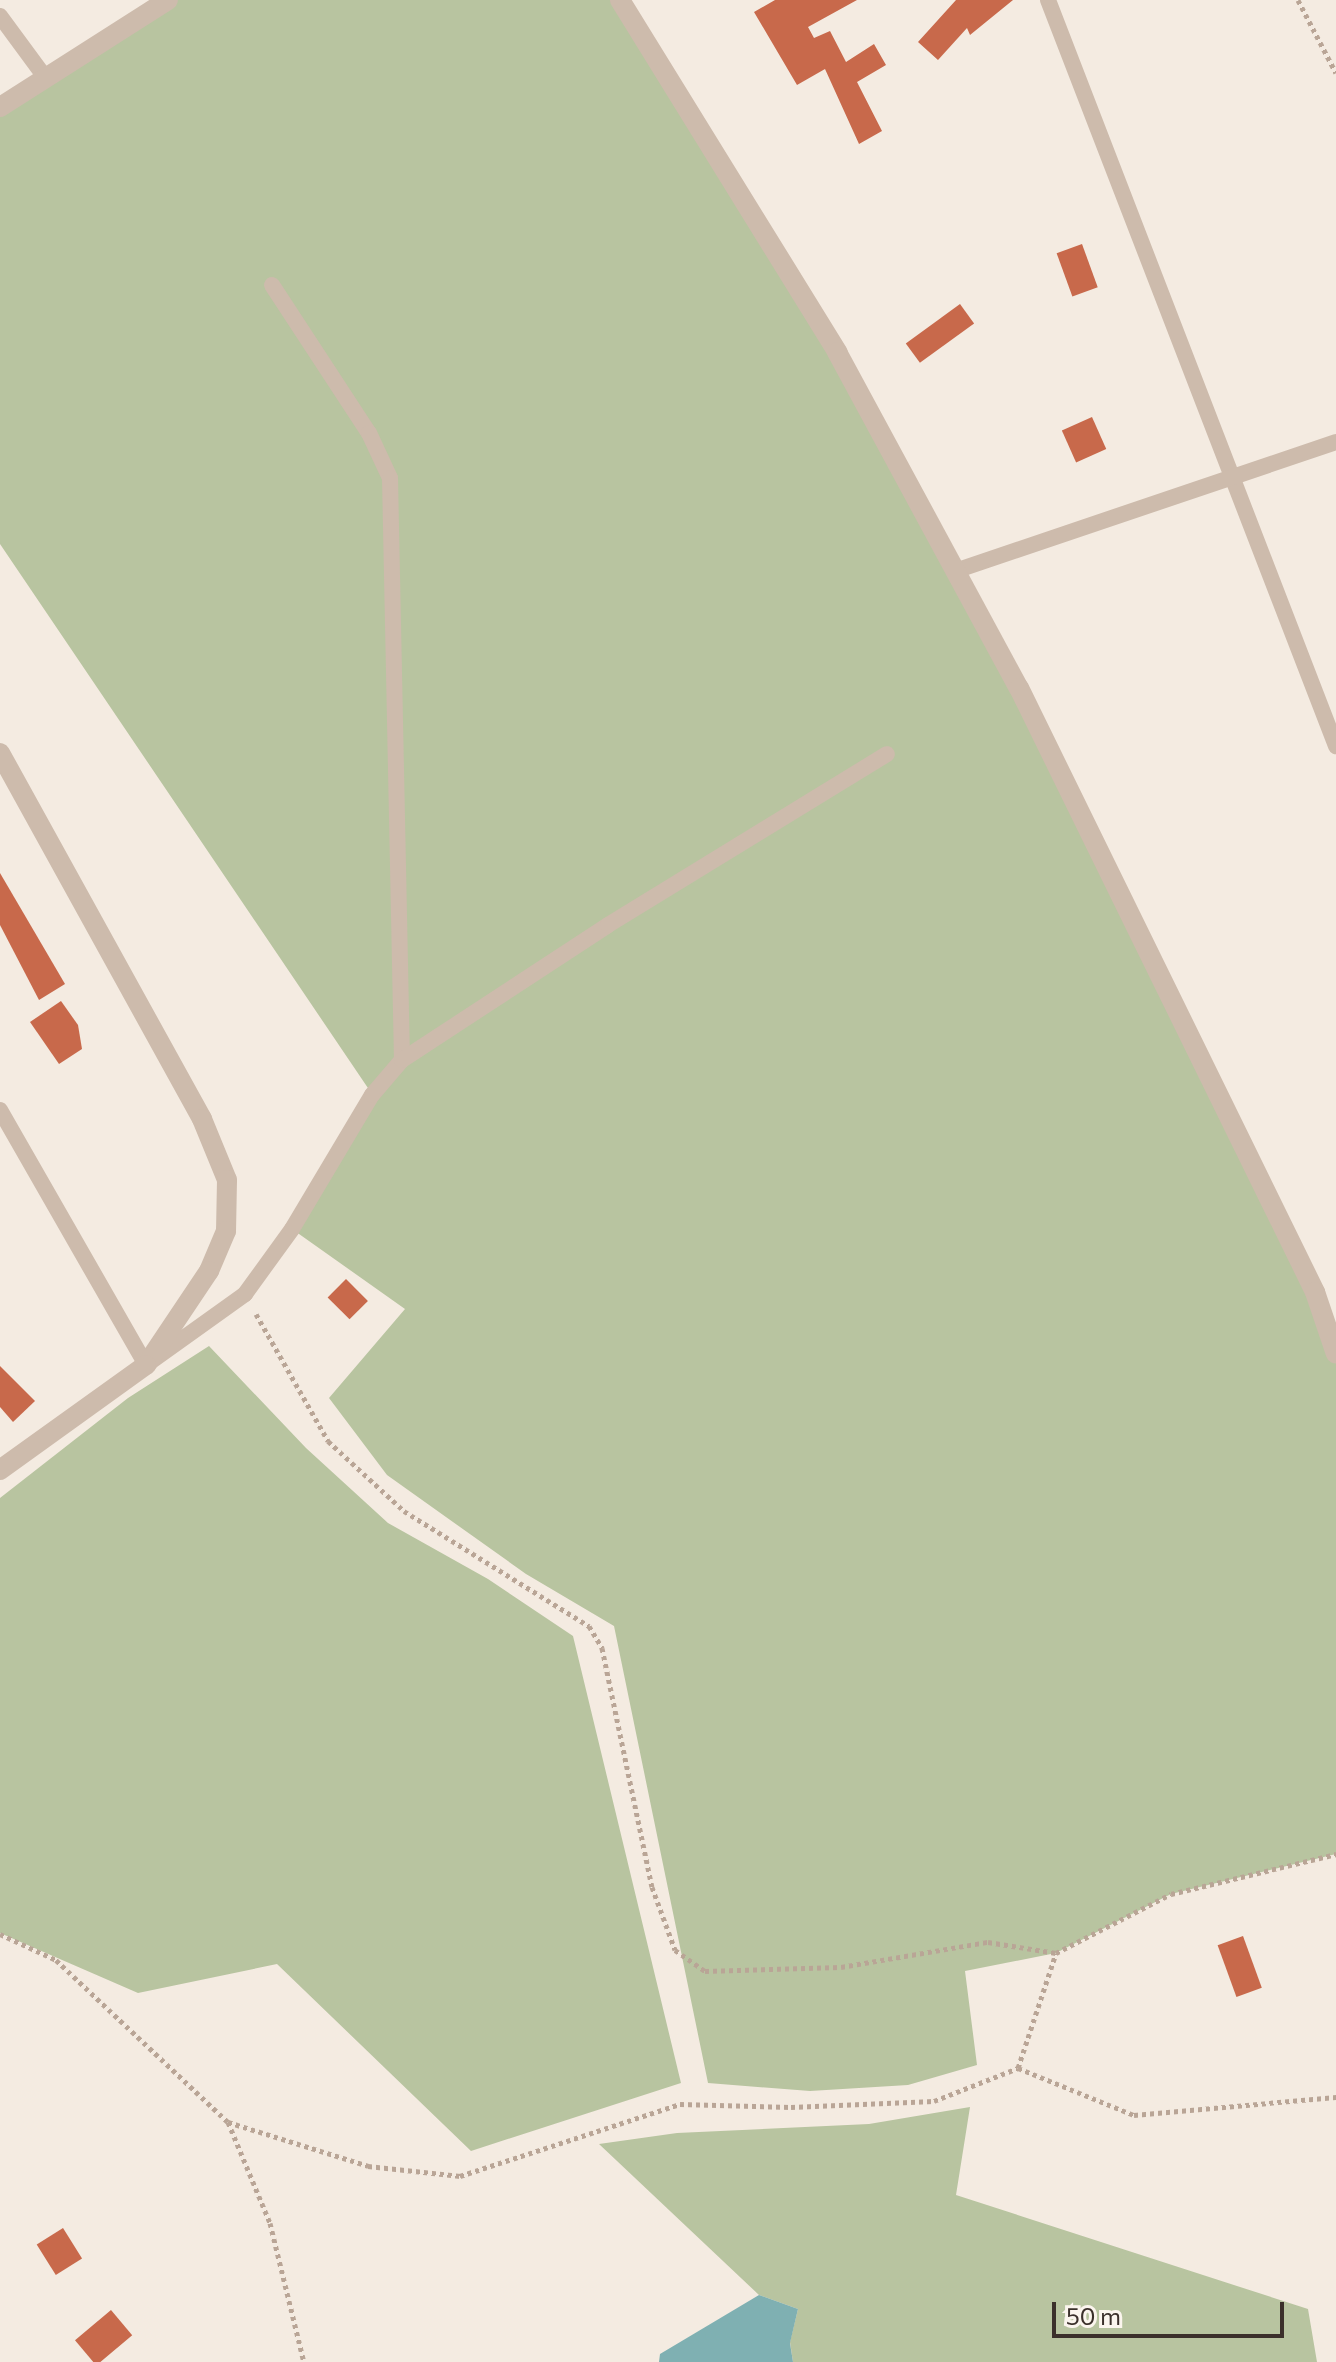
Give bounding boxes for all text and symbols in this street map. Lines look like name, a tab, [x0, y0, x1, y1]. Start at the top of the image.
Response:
scale bar	[1056, 2286, 1288, 2336]
text: 50 m	[1066, 2301, 1121, 2330]

